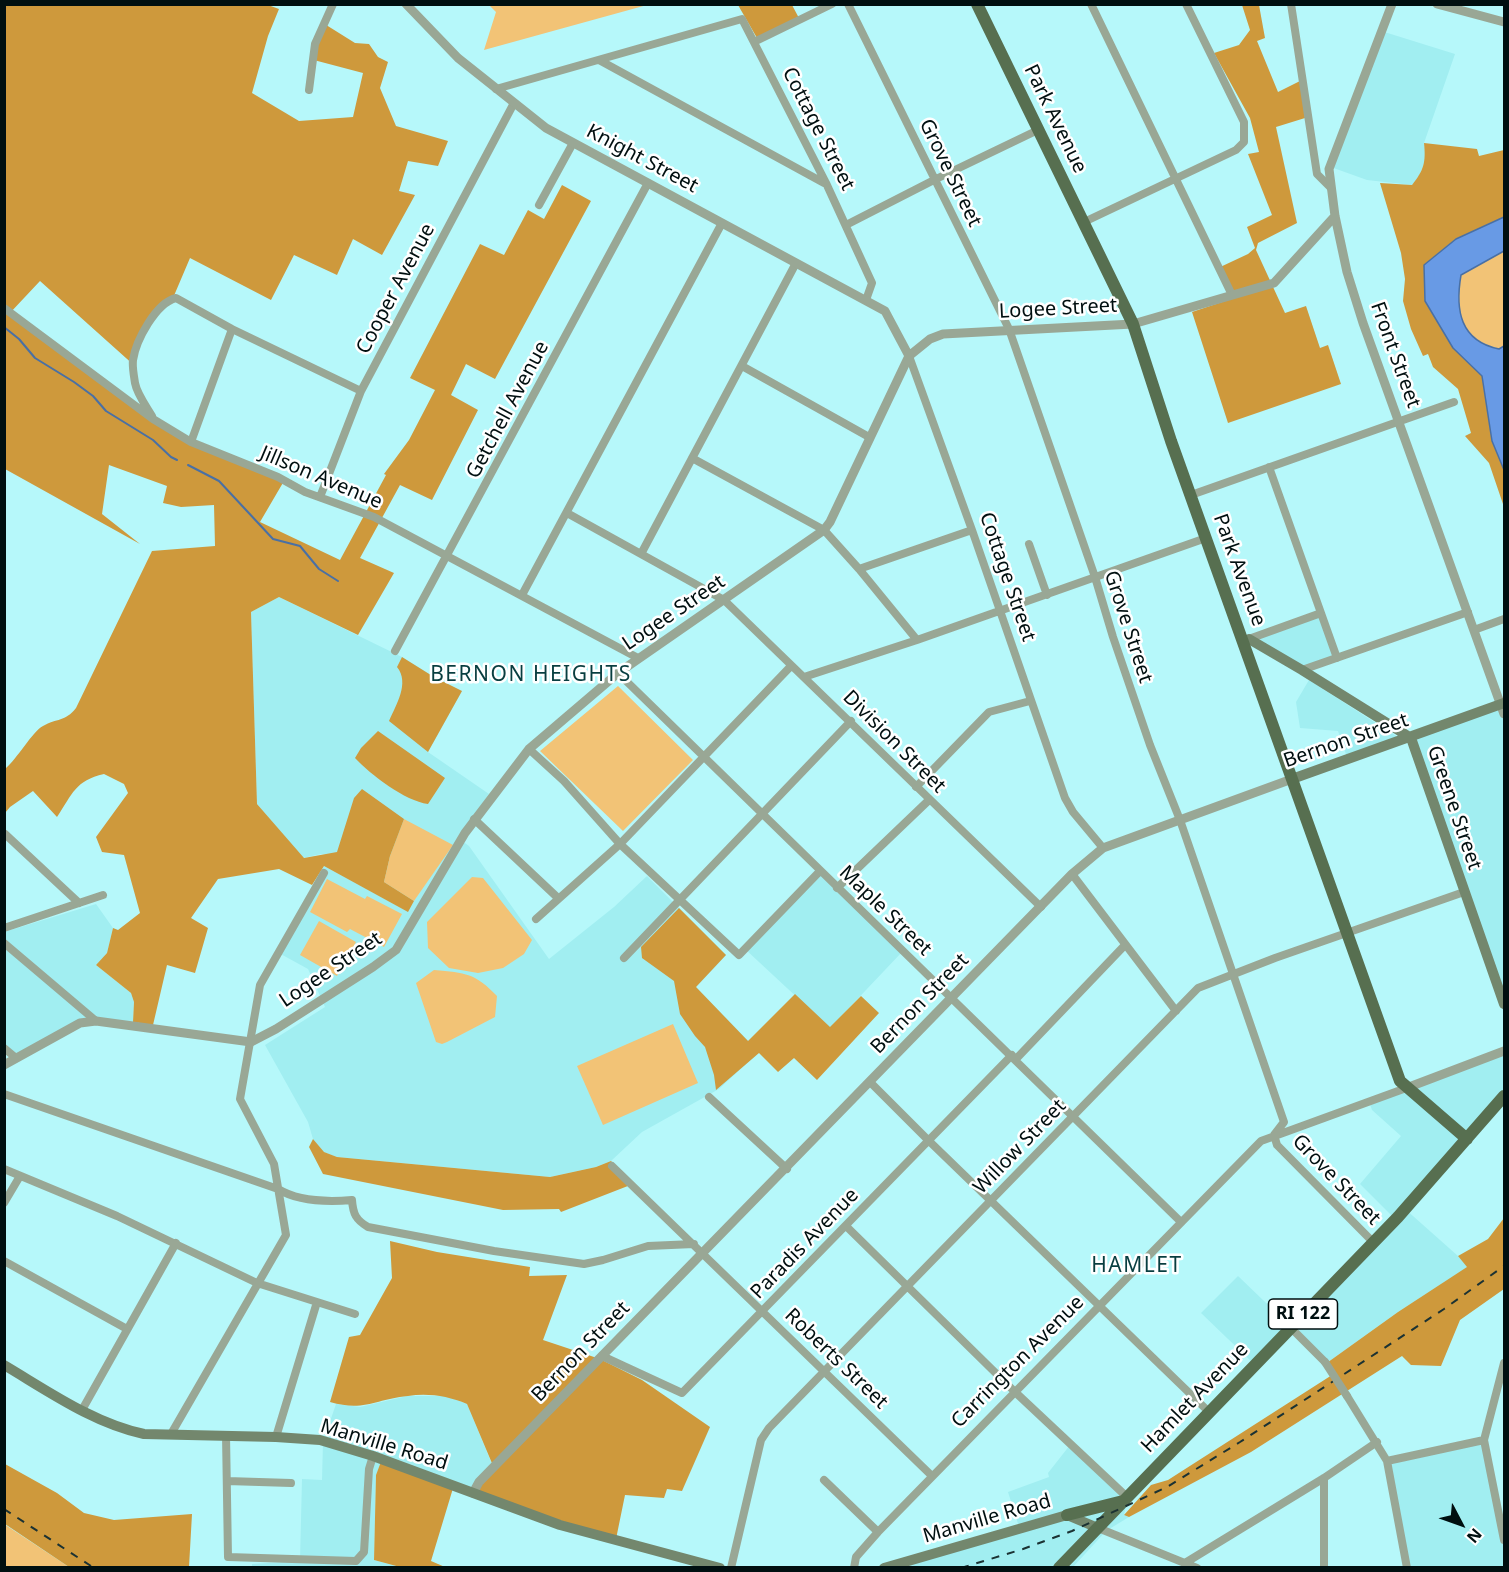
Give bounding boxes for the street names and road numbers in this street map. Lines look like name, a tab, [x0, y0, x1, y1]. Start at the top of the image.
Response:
street label: Park Avenue	[1018, 61, 1092, 177]
street label: Cottage Street	[777, 63, 859, 195]
street label: Grove Street	[914, 115, 986, 231]
street label: Knight Street	[582, 120, 702, 198]
street label: Cooper Avenue	[352, 220, 440, 358]
street label: Logee Street	[998, 294, 1118, 324]
street label: Front Street	[1365, 299, 1425, 411]
street label: Getchell Avenue	[462, 337, 554, 483]
street label: Jillson Avenue	[256, 441, 386, 515]
street label: Cottage Street	[974, 509, 1040, 645]
street label: Park Avenue	[1208, 511, 1270, 629]
street label: Grove Street	[1099, 568, 1157, 686]
street label: Logee Street	[618, 570, 730, 656]
street label: Division Street	[838, 686, 950, 798]
street label: Bernon Street	[1280, 708, 1412, 774]
street label: Greene Street	[1422, 743, 1486, 873]
street label: Maple Street	[834, 861, 936, 961]
street label: Logee Street	[275, 927, 387, 1013]
street label: Bernon Street	[866, 949, 974, 1059]
street label: Willow Street	[969, 1095, 1071, 1199]
street label: Grove Street	[1287, 1130, 1385, 1230]
street label: Paradis Avenue	[746, 1184, 864, 1304]
street label: Carrington Avenue	[947, 1291, 1089, 1433]
street label: Bernon Street	[527, 1297, 635, 1407]
road number: RI 122	[1268, 1299, 1338, 1329]
street label: Roberts Street	[779, 1304, 893, 1414]
street label: Hamlet Avenue	[1136, 1338, 1254, 1458]
street label: Manville Road	[317, 1414, 451, 1476]
street label: Manville Road	[920, 1489, 1054, 1549]

